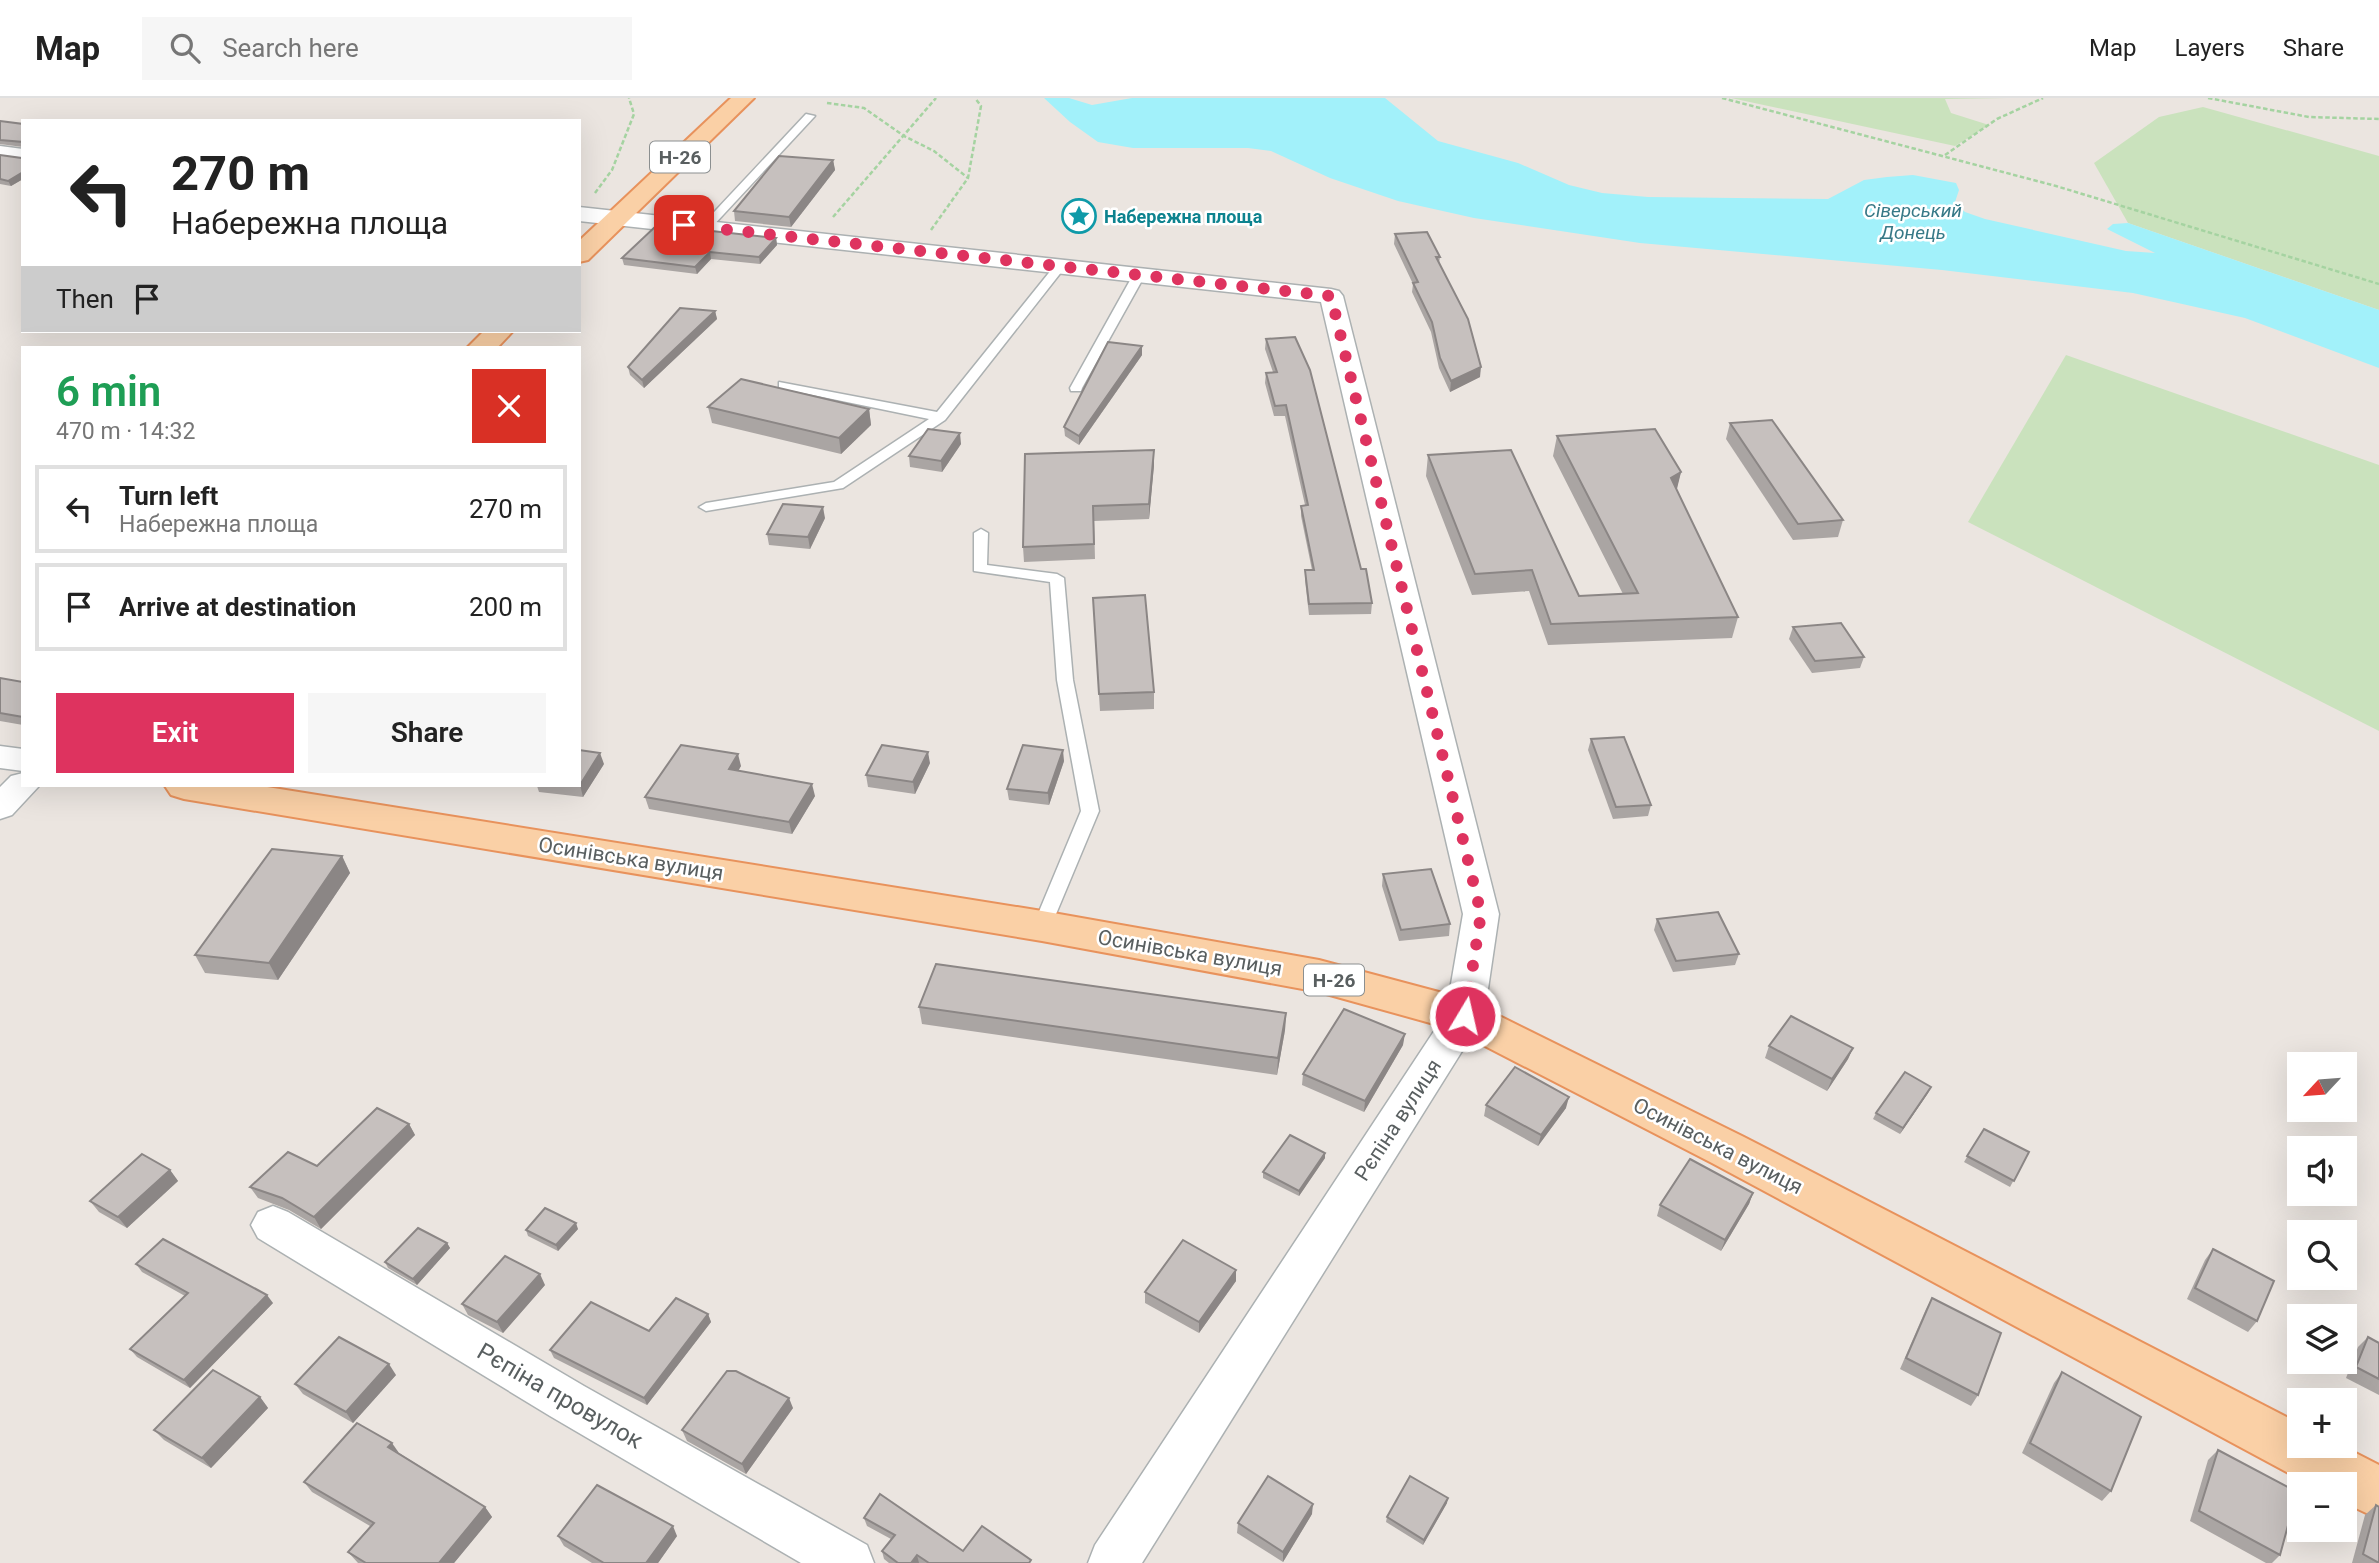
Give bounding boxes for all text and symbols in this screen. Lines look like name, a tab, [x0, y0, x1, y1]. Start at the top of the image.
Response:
search box	[142, 17, 632, 80]
text: Map	[35, 29, 100, 68]
icon: search	[166, 29, 204, 67]
text: Search here	[222, 33, 359, 63]
text: Map	[2089, 34, 2137, 62]
text: Layers	[2175, 34, 2245, 62]
text: Share	[2283, 34, 2344, 62]
road number: Н-26	[650, 142, 710, 172]
text: 270 m	[171, 145, 310, 202]
icon: left	[56, 147, 147, 238]
pin	[654, 195, 714, 255]
place icon: Набережна площа	[1060, 197, 1098, 235]
water label: Сіверський Донець	[1864, 199, 1962, 244]
text: Набережна площа	[171, 204, 448, 242]
icon: arrive	[665, 206, 703, 244]
place label: Набережна площа	[1104, 206, 1263, 227]
icon: arrive	[128, 280, 166, 318]
text: Then	[56, 284, 114, 314]
text: 6 min	[56, 367, 161, 416]
button: close	[472, 369, 546, 443]
text: 470 m · 14:32	[56, 418, 195, 445]
text: Turn left	[119, 481, 218, 511]
icon: left	[60, 490, 98, 528]
text: 270 m	[469, 494, 542, 524]
text: Набережна площа	[119, 511, 318, 538]
icon: arrive	[60, 588, 98, 626]
text: Arrive at destination	[119, 592, 356, 622]
text: 200 m	[469, 592, 542, 622]
button: Exit	[56, 693, 294, 773]
button: Share	[308, 693, 546, 773]
street label: Осинівська вулиця	[537, 833, 725, 885]
street label: Осинівська вулиця	[1096, 925, 1284, 981]
road number: Н-26	[1304, 964, 1364, 996]
position arrow	[1428, 979, 1502, 1053]
north arrow	[2287, 1052, 2357, 1122]
map controls	[2287, 1052, 2357, 1542]
street label: Рєпіна вулиця	[1350, 1055, 1446, 1185]
street label: Осинівська вулиця	[1629, 1093, 1807, 1199]
button: sound	[2287, 1136, 2357, 1206]
button: search	[2287, 1220, 2357, 1290]
button: layers	[2287, 1304, 2357, 1374]
street label: Рєпіна провулок	[472, 1337, 648, 1455]
button: +	[2287, 1388, 2357, 1458]
button: −	[2287, 1472, 2357, 1542]

